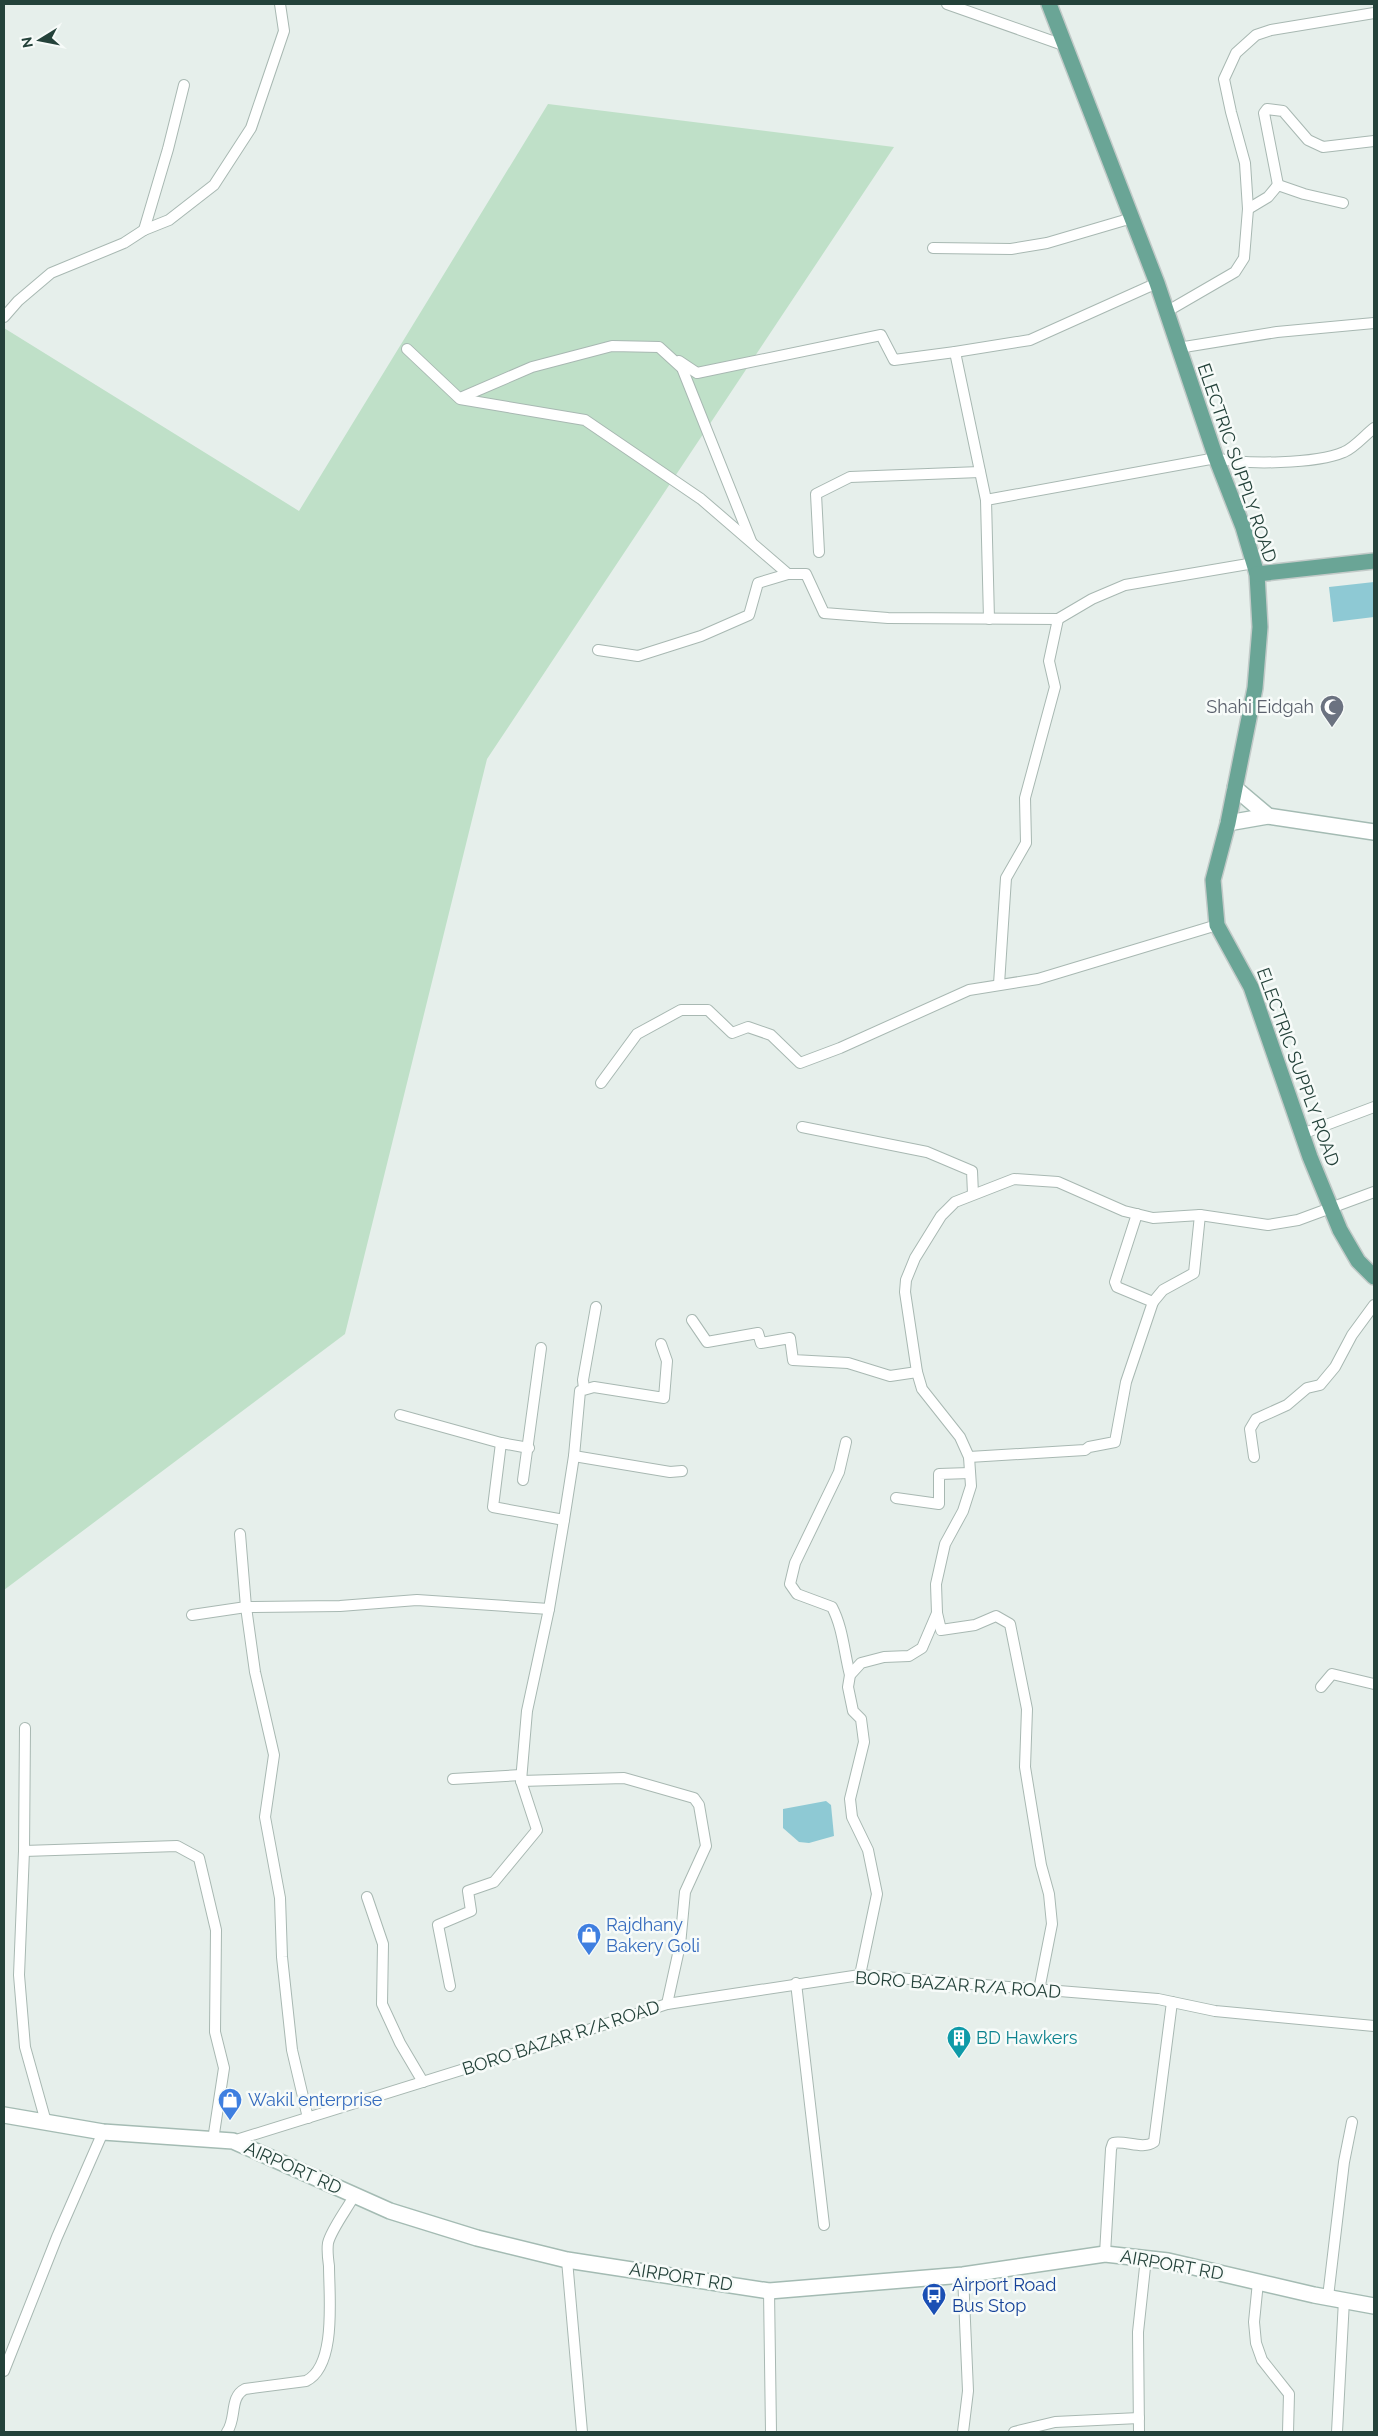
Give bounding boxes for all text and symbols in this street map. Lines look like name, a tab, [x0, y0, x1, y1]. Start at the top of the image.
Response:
north arrow	[15, 15, 65, 65]
text: N	[18, 36, 36, 49]
street label: ELECTRIC SUPPLY ROAD	[1193, 360, 1282, 565]
mosque icon: Shahi Eidgah	[1319, 694, 1345, 728]
place label: Shahi Eidgah	[1206, 696, 1314, 717]
street label: ELECTRIC SUPPLY ROAD	[1253, 965, 1344, 1169]
place label: Rajdhany Bakery Goli	[606, 1914, 700, 1956]
shop icon: Rajdhany Bakery Goli	[576, 1922, 602, 1956]
street label: BORO BAZAR R/A ROAD	[854, 1967, 1062, 2002]
street label: BORO BAZAR R/A ROAD	[459, 1996, 662, 2079]
building icon: BD Hawkers	[946, 2025, 972, 2059]
place label: BD Hawkers	[976, 2027, 1078, 2048]
shop icon: Wakil enterprise	[217, 2087, 243, 2121]
place label: Wakil enterprise	[248, 2089, 383, 2110]
street label: AIRPORT RD	[241, 2137, 345, 2198]
street label: AIRPORT RD	[1119, 2245, 1225, 2284]
street label: AIRPORT RD	[628, 2258, 734, 2295]
place label: Airport Road Bus Stop	[952, 2274, 1056, 2316]
bus stop icon: Airport Road Bus Stop	[921, 2282, 947, 2316]

